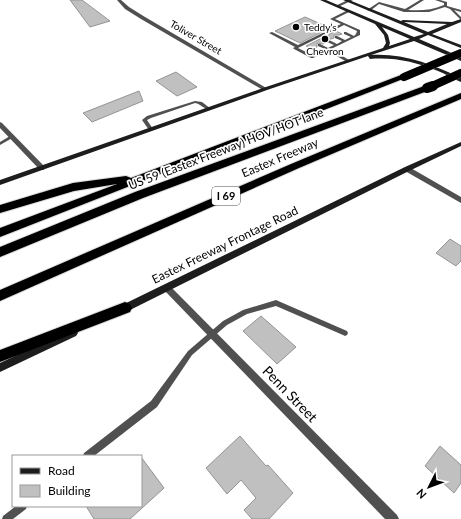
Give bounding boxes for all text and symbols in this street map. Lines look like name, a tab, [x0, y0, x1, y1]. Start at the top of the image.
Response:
street label: Toliver Street	[168, 17, 224, 57]
place label: Teddy’s	[304, 21, 337, 33]
marker: Teddy’s	[291, 22, 301, 32]
marker: Chevron	[320, 34, 330, 44]
place label: Chevron	[306, 45, 344, 57]
street label: US 59 (Eastex Freeway) HOV/HOT lane	[126, 105, 326, 193]
street label: Eastex Freeway	[239, 135, 321, 181]
road number: I 69	[212, 187, 240, 205]
street label: Eastex Freeway Frontage Road	[149, 203, 300, 287]
street label: Penn Street	[259, 362, 321, 425]
legend	[12, 455, 142, 507]
text: Road	[48, 463, 75, 478]
north arrow	[409, 467, 449, 507]
text: Building	[48, 483, 91, 498]
text: N	[414, 487, 429, 502]

